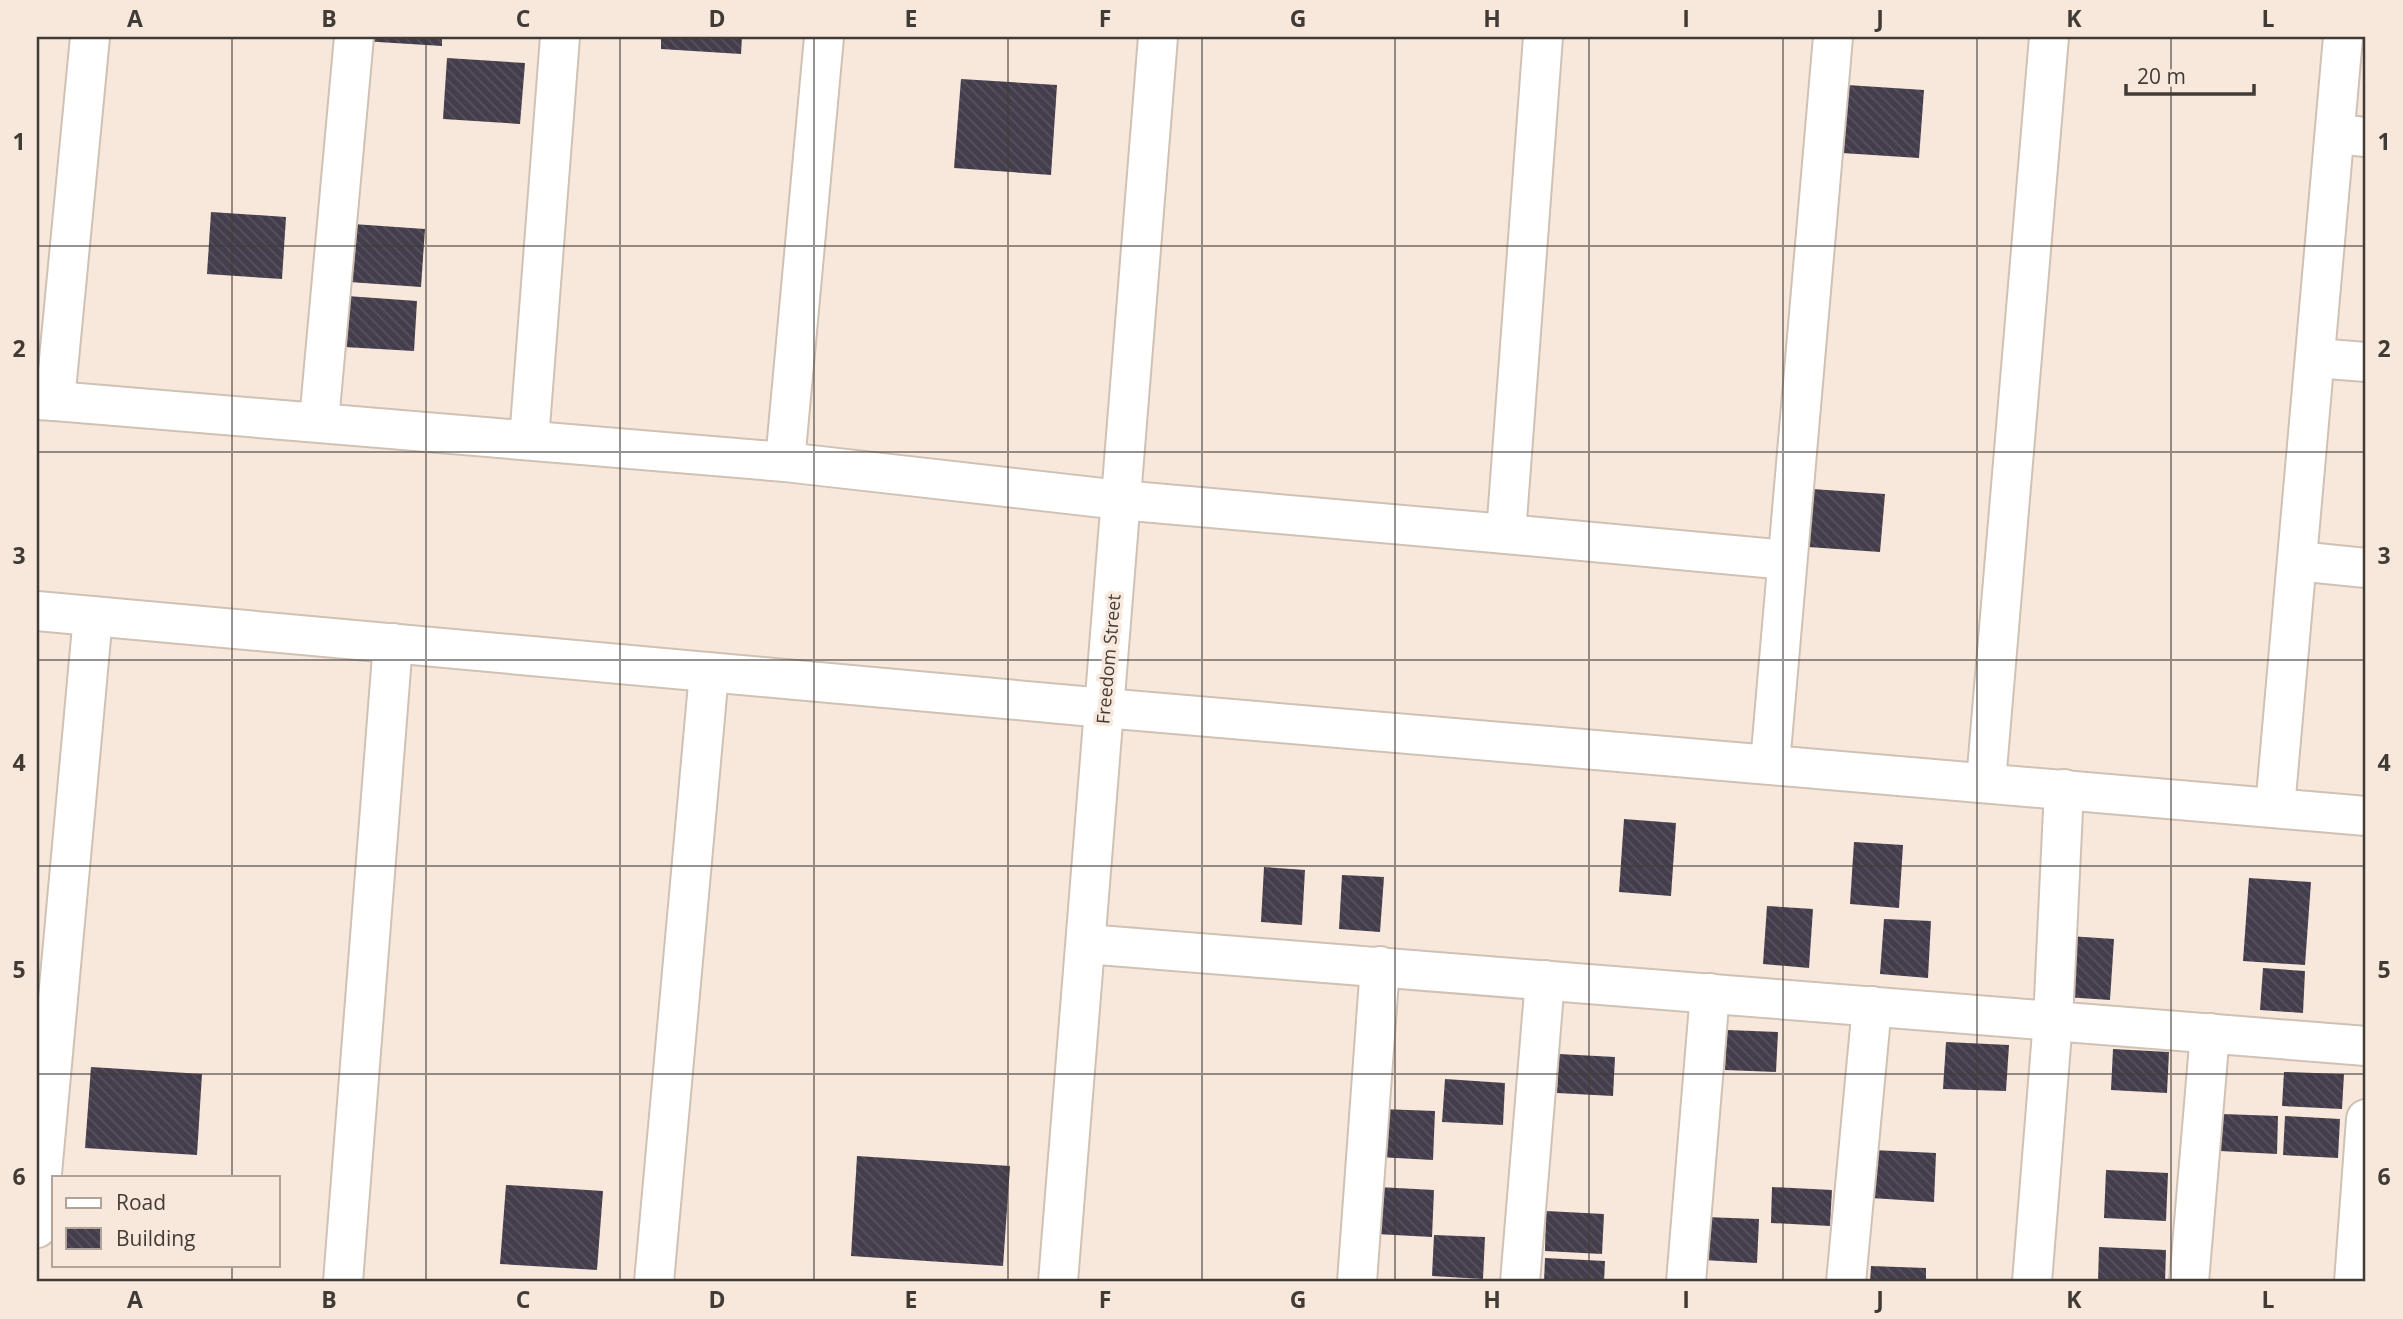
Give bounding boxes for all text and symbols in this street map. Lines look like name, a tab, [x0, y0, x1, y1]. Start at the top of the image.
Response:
text: A	[127, 2, 143, 34]
text: B	[321, 2, 337, 34]
text: C	[516, 2, 530, 34]
text: D	[708, 2, 726, 34]
text: E	[905, 2, 917, 34]
text: F	[1099, 2, 1111, 34]
text: G	[1290, 2, 1306, 34]
text: H	[1483, 2, 1501, 34]
text: I	[1682, 2, 1690, 34]
text: J	[1874, 2, 1884, 34]
text: K	[2066, 2, 2082, 34]
text: L	[2262, 2, 2275, 34]
scale bar	[2126, 52, 2254, 96]
text: 20 m	[2137, 62, 2186, 90]
text: 1	[12, 125, 26, 157]
text: 1	[2377, 125, 2391, 157]
text: 2	[12, 332, 26, 364]
text: 2	[2377, 332, 2391, 364]
text: 3	[12, 539, 26, 571]
text: 3	[2377, 539, 2391, 571]
street label: Freedom Street	[1090, 593, 1126, 725]
text: 4	[12, 746, 26, 778]
text: 4	[2377, 746, 2391, 778]
text: 5	[12, 953, 26, 985]
text: 5	[2377, 953, 2391, 985]
text: 6	[12, 1160, 26, 1192]
text: 6	[2377, 1160, 2391, 1192]
legend	[52, 1176, 280, 1266]
text: Road	[116, 1188, 166, 1216]
text: Building	[116, 1224, 195, 1252]
text: A	[127, 1283, 143, 1315]
text: B	[321, 1283, 337, 1315]
text: C	[516, 1283, 530, 1315]
text: D	[708, 1283, 726, 1315]
text: E	[905, 1283, 917, 1315]
text: F	[1099, 1283, 1111, 1315]
text: G	[1290, 1283, 1306, 1315]
text: H	[1483, 1283, 1501, 1315]
text: I	[1682, 1283, 1690, 1315]
text: J	[1874, 1283, 1884, 1315]
text: K	[2066, 1283, 2082, 1315]
text: L	[2262, 1283, 2275, 1315]

